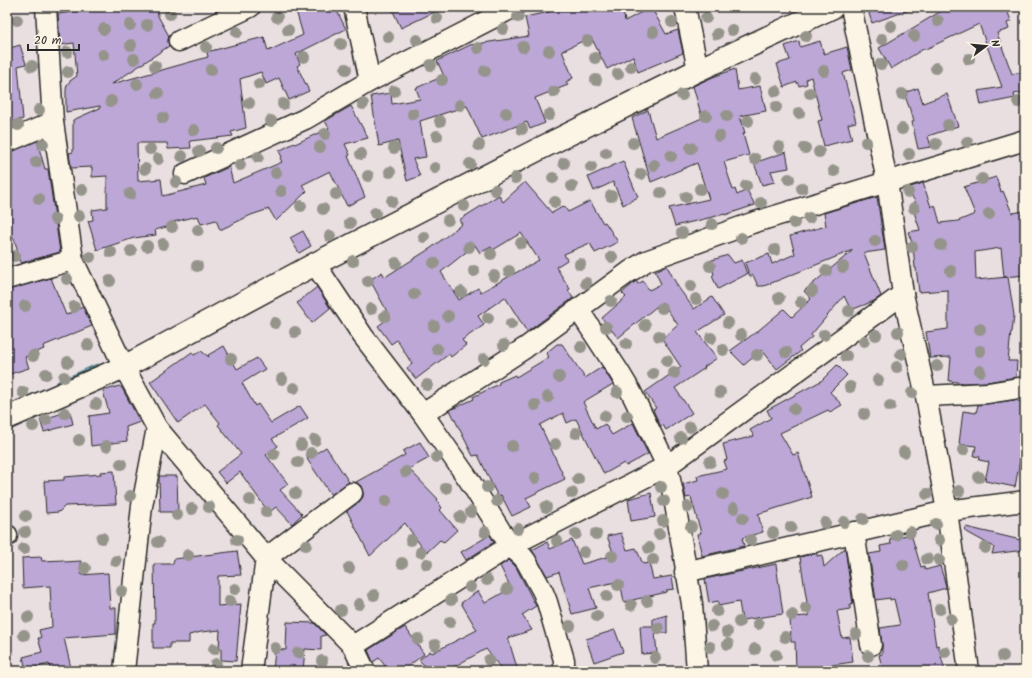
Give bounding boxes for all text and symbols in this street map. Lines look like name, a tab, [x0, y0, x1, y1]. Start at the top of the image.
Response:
scale bar	[28, 26, 79, 52]
north arrow	[966, 26, 1006, 66]
text: 20 m	[34, 31, 62, 50]
text: N	[985, 38, 1004, 49]

